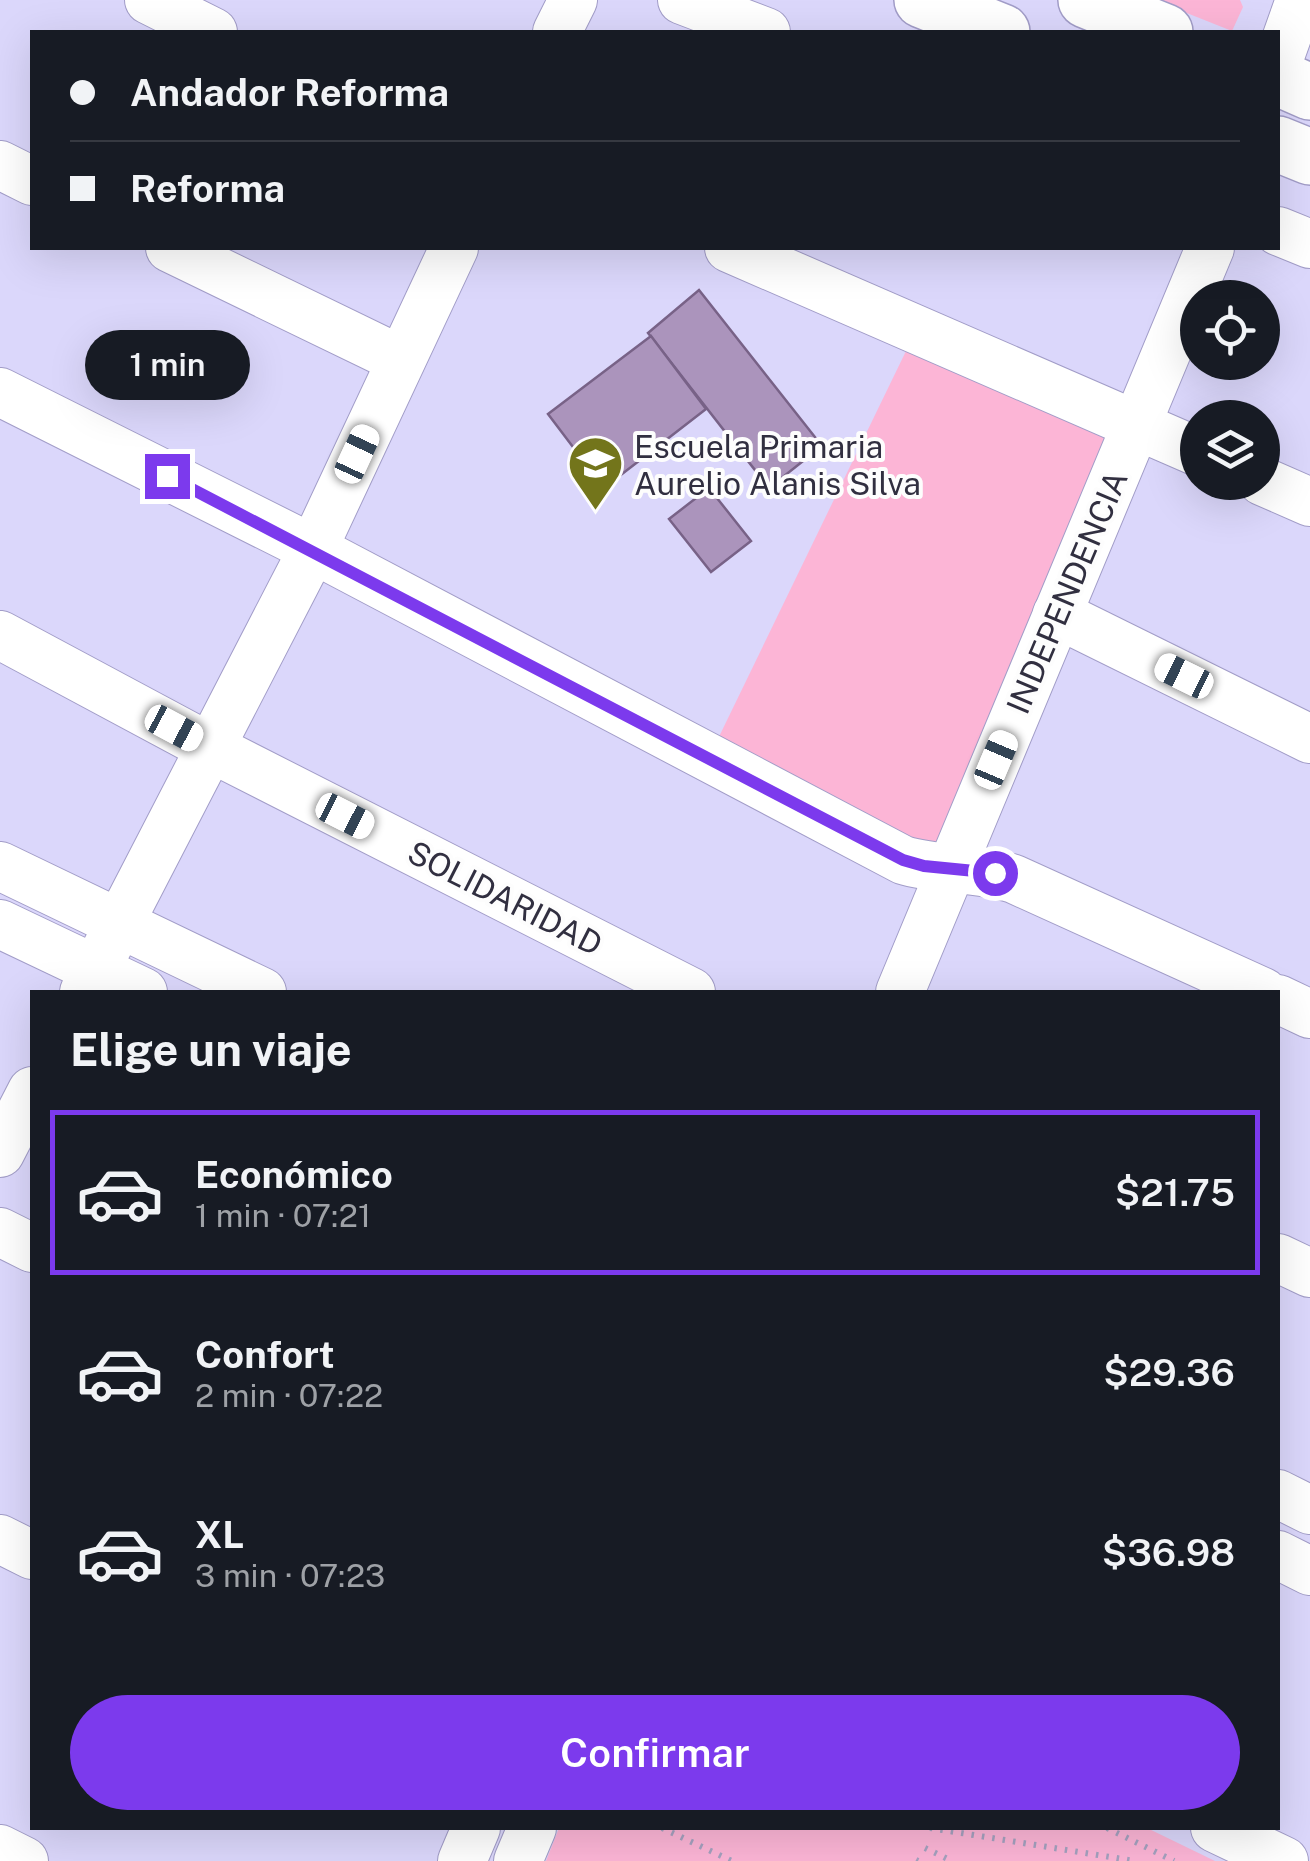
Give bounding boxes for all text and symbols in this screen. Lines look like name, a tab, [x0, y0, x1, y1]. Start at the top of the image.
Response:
text: Andador Reforma	[130, 70, 449, 115]
text: Reforma	[130, 166, 285, 211]
map controls	[1180, 280, 1280, 500]
button: locate	[1180, 280, 1280, 380]
callout: 1 min	[84, 331, 250, 401]
text: 1 min	[129, 346, 206, 383]
button: layers	[1180, 400, 1280, 500]
car	[331, 420, 383, 488]
place label: Escuela Primaria Aurelio Alanis Silva	[634, 428, 921, 502]
school or university icon: Escuela Primaria Aurelio Alanis Silva	[565, 434, 625, 513]
route end	[145, 454, 190, 499]
street label: INDEPENDENCIA	[999, 465, 1135, 719]
car	[1150, 649, 1218, 703]
car	[140, 701, 208, 755]
car	[970, 727, 1022, 793]
car	[311, 789, 379, 843]
street label: SOLIDARIDAD	[402, 833, 608, 963]
route start	[973, 851, 1018, 896]
text: Elige un viaje	[70, 1023, 352, 1076]
icon: car	[75, 1148, 165, 1238]
text: Económico	[195, 1152, 393, 1197]
text: $21.75	[1115, 1170, 1235, 1215]
text: 1 min · 07:21	[195, 1197, 371, 1234]
icon: car	[75, 1328, 165, 1418]
text: Confort	[195, 1332, 335, 1377]
text: $29.36	[1103, 1350, 1235, 1395]
text: 2 min · 07:22	[195, 1377, 383, 1414]
icon: car	[75, 1508, 165, 1598]
text: XL	[195, 1512, 244, 1557]
text: $36.98	[1102, 1530, 1235, 1575]
text: 3 min · 07:23	[195, 1557, 385, 1594]
button: Confirmar	[70, 1695, 1240, 1810]

